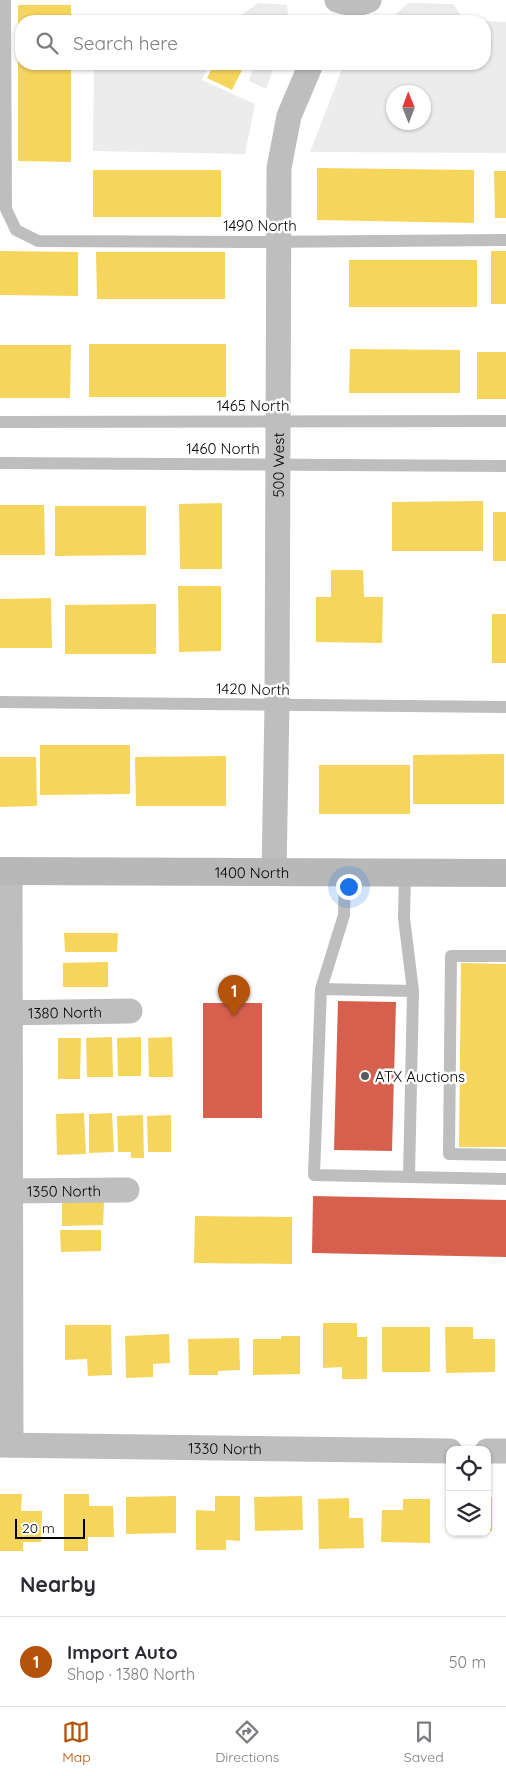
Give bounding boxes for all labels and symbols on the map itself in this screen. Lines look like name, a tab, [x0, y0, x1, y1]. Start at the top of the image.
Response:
north arrow	[386, 85, 431, 130]
street label: 1490 North	[223, 216, 297, 235]
street label: 1465 North	[217, 396, 289, 415]
street label: 500 West	[268, 432, 288, 498]
street label: 1460 North	[186, 439, 260, 458]
street label: 1420 North	[216, 679, 290, 699]
street label: 1400 North	[215, 862, 289, 882]
your location	[336, 874, 362, 900]
pin: 1	[218, 975, 250, 1016]
street label: 1380 North	[28, 1002, 102, 1022]
place label: ATX Auctions	[375, 1067, 465, 1086]
marker: ATX Auctions	[359, 1070, 371, 1082]
street label: 1350 North	[27, 1181, 101, 1200]
street label: 1330 North	[188, 1438, 262, 1458]
scale bar	[15, 1516, 85, 1539]

